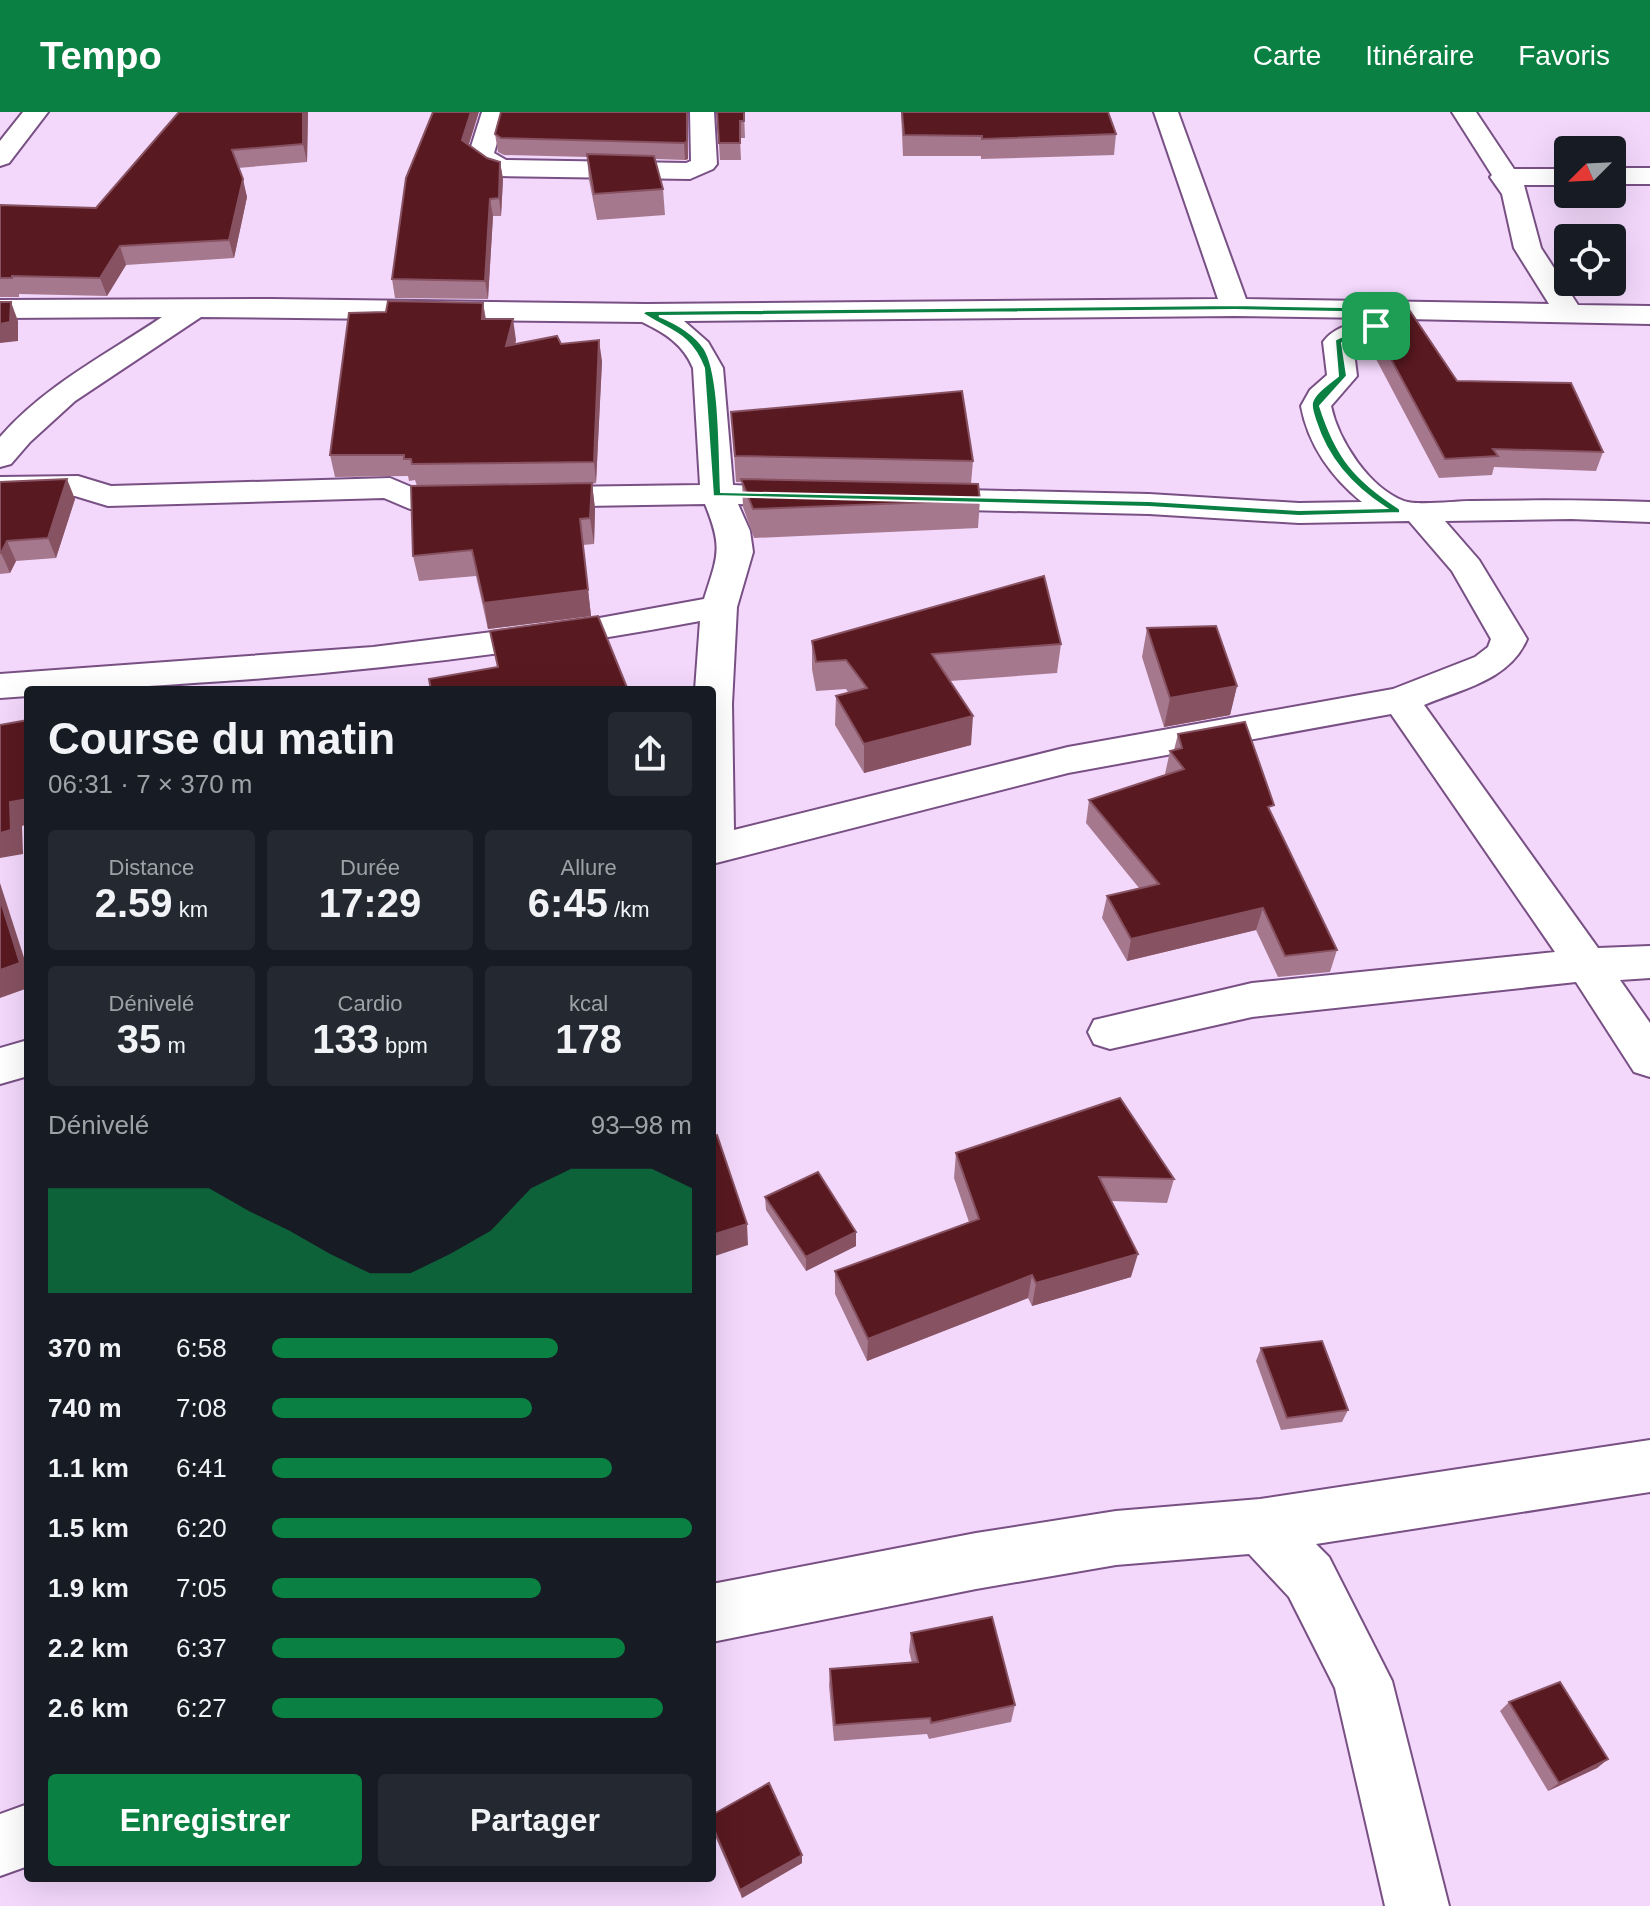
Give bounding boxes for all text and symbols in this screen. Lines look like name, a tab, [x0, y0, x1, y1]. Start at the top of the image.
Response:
text: Tempo	[40, 35, 162, 77]
text: Carte	[1253, 40, 1321, 71]
text: Itinéraire	[1365, 40, 1474, 71]
text: Favoris	[1518, 40, 1610, 71]
north arrow	[1554, 136, 1626, 208]
map controls	[1554, 136, 1626, 296]
button: locate	[1554, 224, 1626, 296]
pin	[1342, 292, 1410, 360]
icon: arrive	[1354, 304, 1398, 348]
button: share	[608, 712, 692, 796]
text: Course du matin	[48, 714, 395, 763]
text: 06:31 · 7 × 370 m	[48, 769, 253, 799]
text: Distance	[109, 855, 194, 880]
text: Durée	[340, 855, 400, 880]
text: Allure	[561, 855, 617, 880]
text: 2.59	[95, 881, 173, 925]
text: 17:29	[319, 881, 421, 925]
text: 6:45	[528, 881, 608, 925]
text: km	[173, 897, 208, 922]
text: /km	[608, 897, 649, 922]
text: Dénivelé	[109, 991, 194, 1016]
text: Cardio	[338, 991, 402, 1016]
text: kcal	[569, 991, 608, 1016]
text: 35	[117, 1017, 161, 1061]
text: 133	[312, 1017, 379, 1061]
text: 178	[555, 1017, 622, 1061]
text: m	[161, 1033, 186, 1058]
text: bpm	[379, 1033, 428, 1058]
text: Dénivelé	[48, 1110, 149, 1140]
text: 93–98 m	[591, 1110, 692, 1140]
text: 370 m	[48, 1333, 122, 1363]
text: 6:58	[176, 1333, 227, 1363]
text: 740 m	[48, 1393, 122, 1423]
text: 7:08	[176, 1393, 227, 1423]
text: 1.1 km	[48, 1453, 129, 1483]
text: 6:41	[176, 1453, 227, 1483]
text: 1.5 km	[48, 1513, 129, 1543]
text: 6:20	[176, 1513, 227, 1543]
text: 1.9 km	[48, 1573, 129, 1603]
text: 7:05	[176, 1573, 227, 1603]
text: 2.2 km	[48, 1633, 129, 1663]
text: 6:37	[176, 1633, 227, 1663]
text: 2.6 km	[48, 1693, 129, 1723]
text: 6:27	[176, 1693, 227, 1723]
button: Enregistrer	[48, 1774, 362, 1866]
button: Partager	[378, 1774, 692, 1866]

